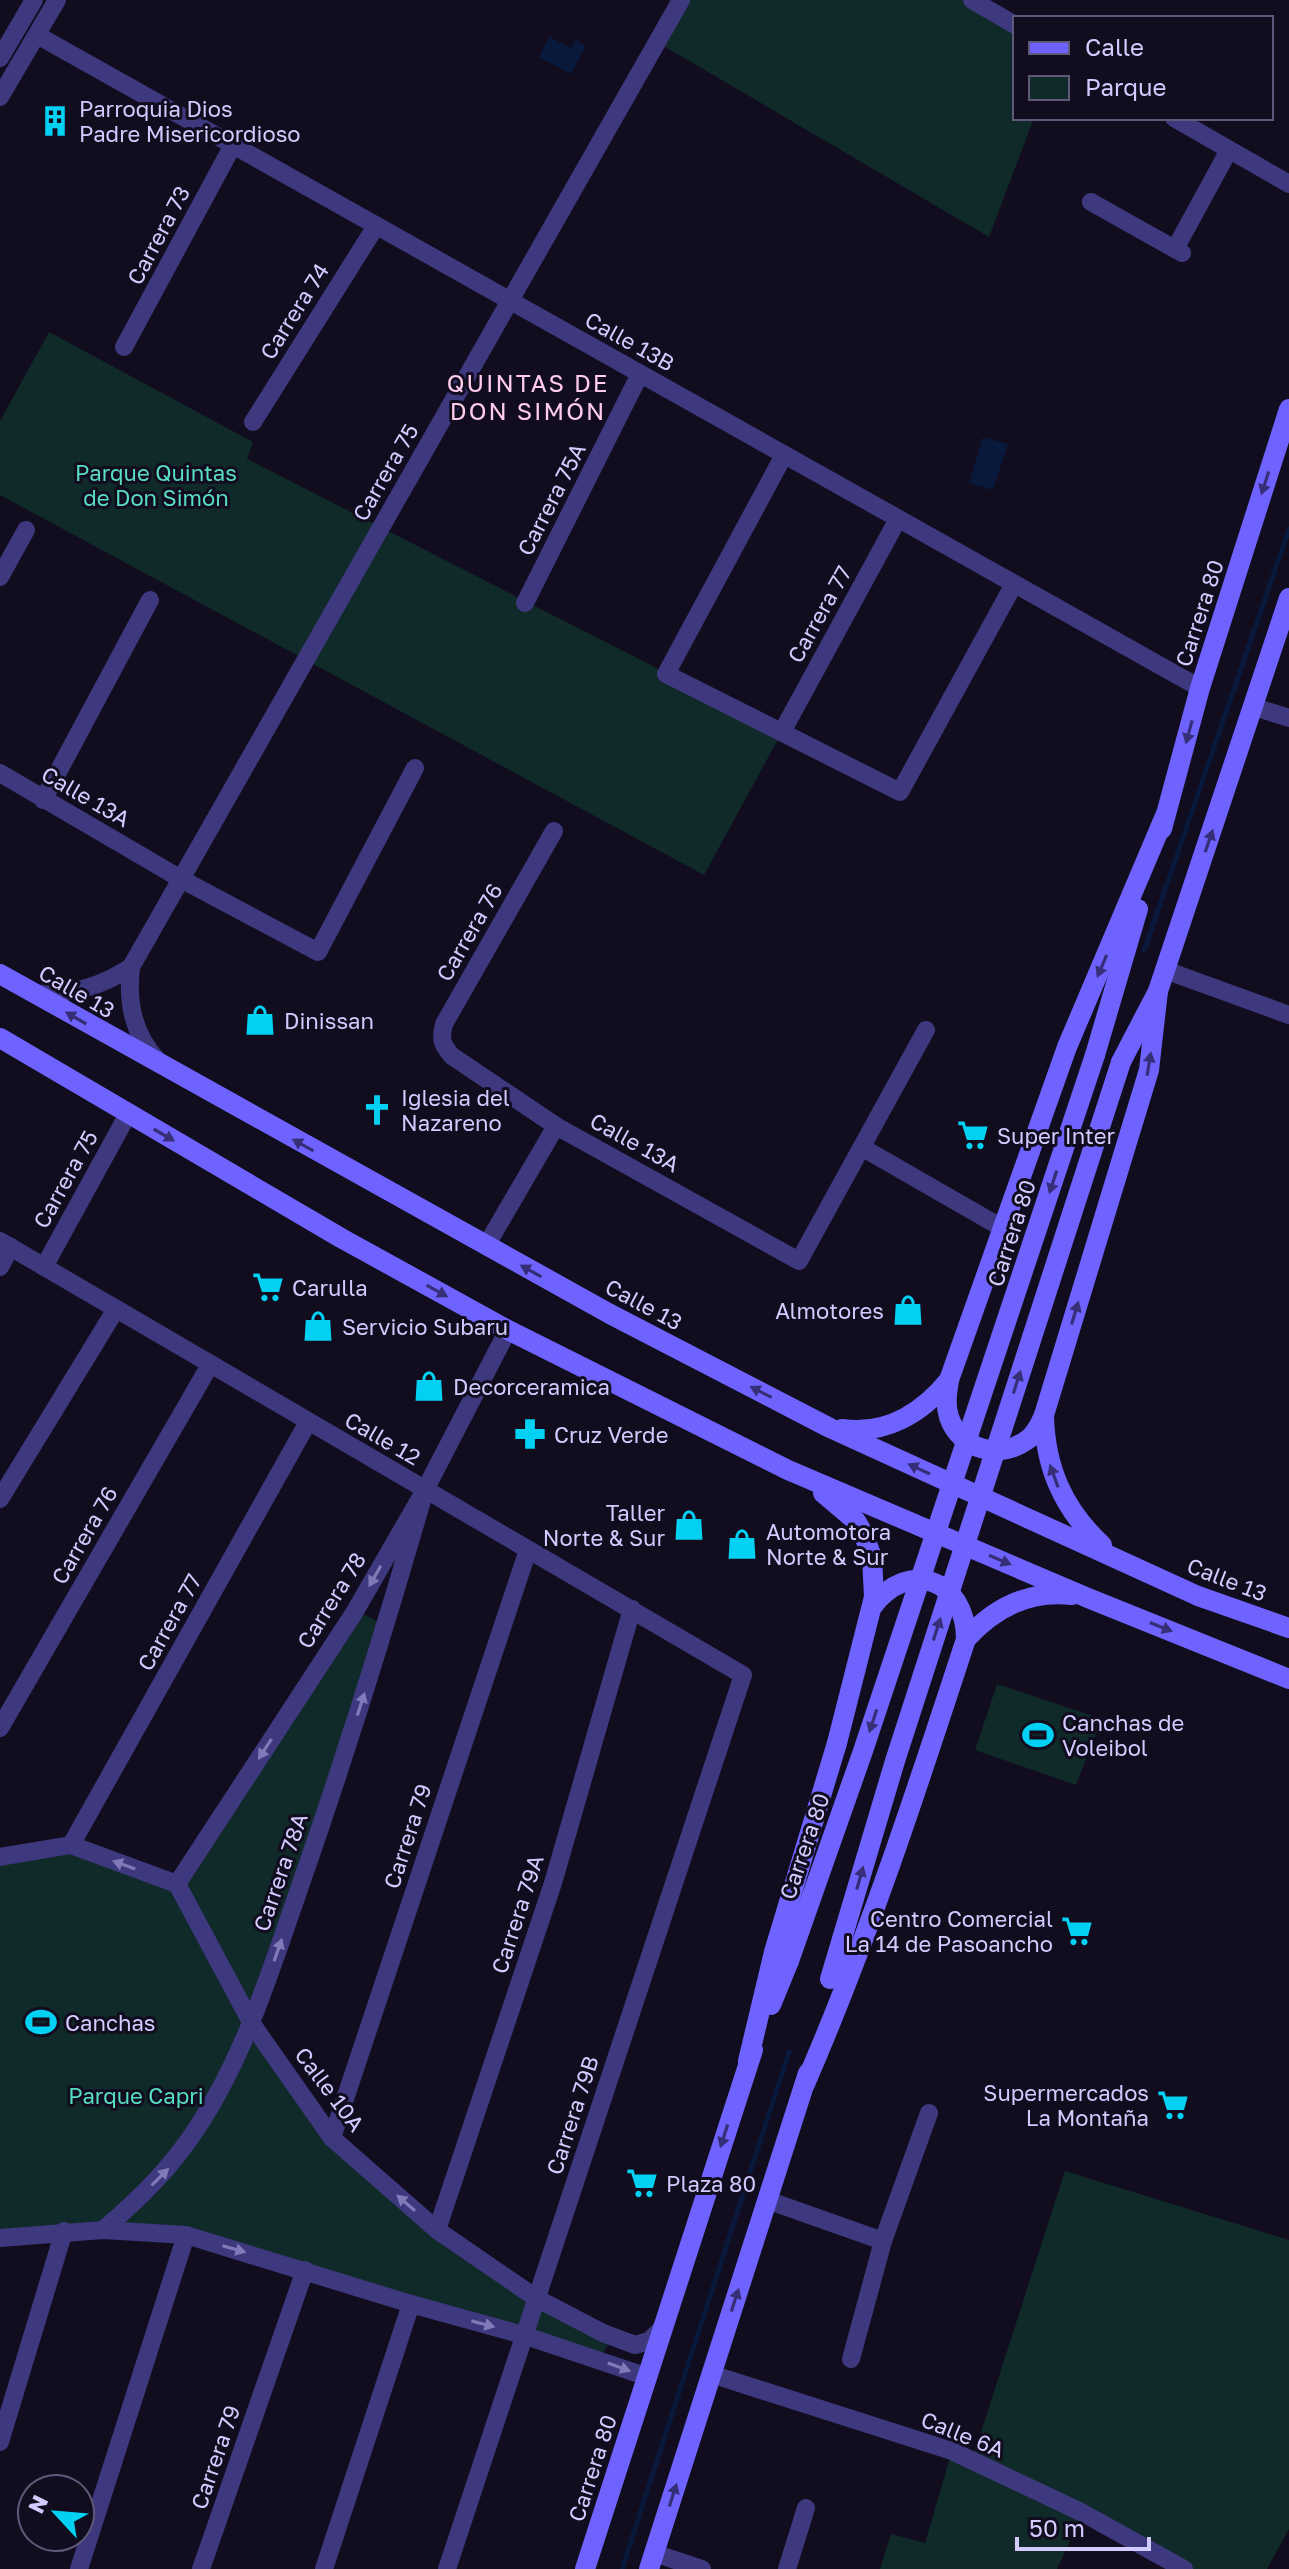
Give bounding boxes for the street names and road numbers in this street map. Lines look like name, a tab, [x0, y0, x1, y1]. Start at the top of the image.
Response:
street label: Carrera 73	[121, 181, 195, 289]
street label: Carrera 74	[254, 258, 334, 364]
street label: Calle 13B	[581, 305, 679, 377]
street label: Carrera 75	[346, 419, 424, 525]
street label: Carrera 75A	[511, 438, 591, 560]
street label: Carrera 80	[1169, 556, 1229, 670]
street label: Carrera 77	[781, 561, 857, 667]
street label: Calle 13A	[37, 760, 135, 832]
street label: Carrera 76	[430, 878, 508, 986]
street label: Calle 13	[34, 959, 120, 1023]
street label: Calle 13A	[586, 1106, 685, 1178]
street label: Carrera 75	[27, 1125, 103, 1233]
street label: Carrera 80	[981, 1176, 1041, 1290]
street label: Calle 13	[601, 1273, 687, 1335]
street label: Calle 12	[340, 1406, 426, 1470]
street label: Carrera 76	[45, 1481, 123, 1589]
street label: Carrera 78	[291, 1547, 371, 1653]
street label: Calle 13	[1183, 1552, 1271, 1606]
street label: Carrera 77	[131, 1569, 207, 1675]
street label: Carrera 79	[377, 1780, 437, 1892]
street label: Carrera 80	[773, 1789, 835, 1903]
street label: Carrera 78A	[247, 1809, 313, 1935]
street label: Carrera 79A	[485, 1851, 549, 1977]
street label: Calle 10A	[290, 2042, 371, 2137]
street label: Carrera 79B	[540, 2052, 604, 2178]
street label: Carrera 79	[185, 2401, 245, 2513]
street label: Calle 6A	[917, 2405, 1009, 2463]
street label: Carrera 80	[562, 2411, 622, 2525]

